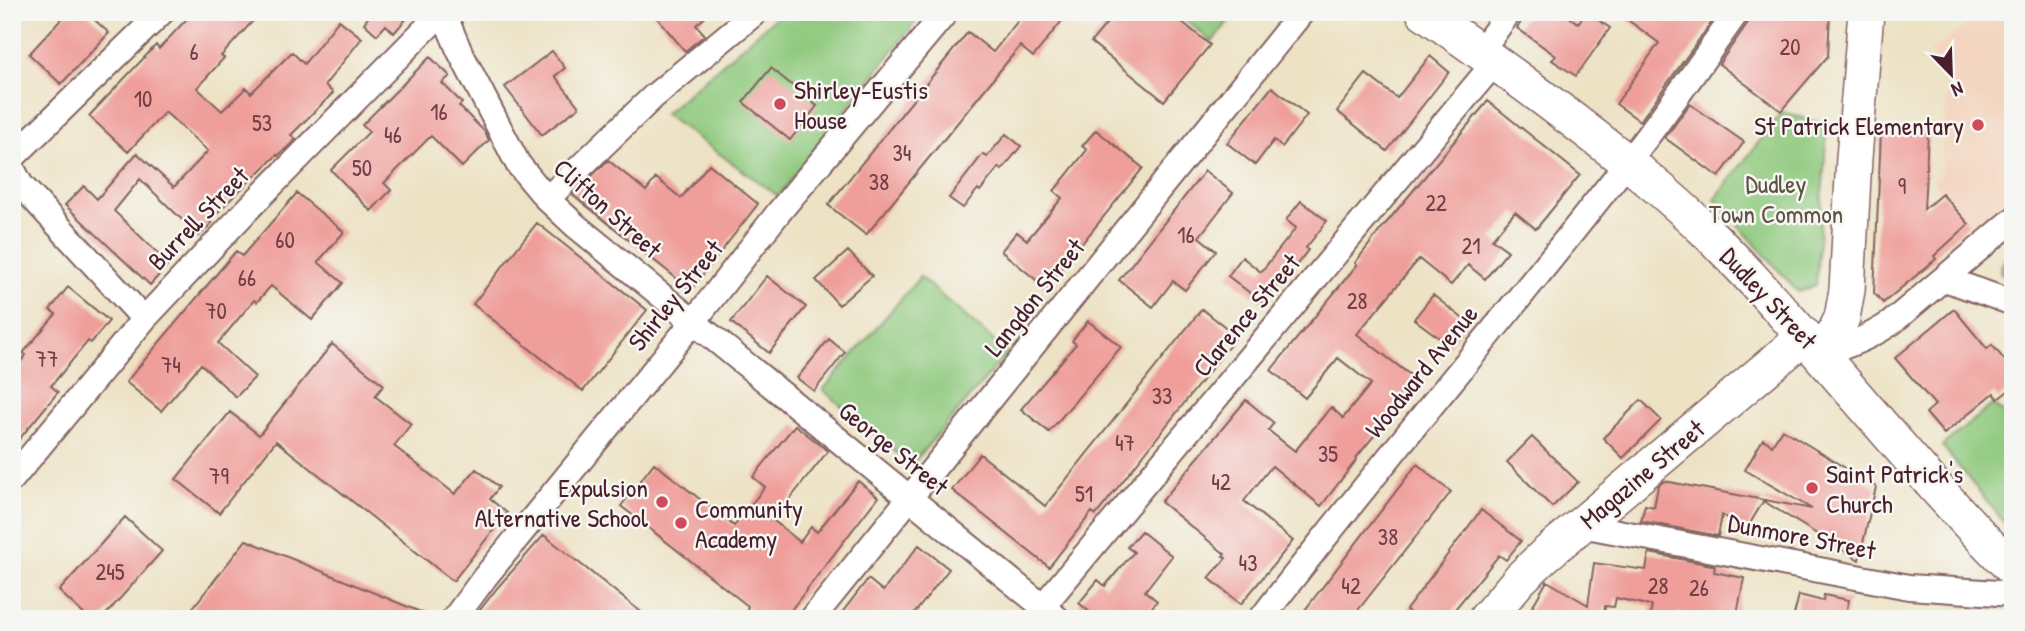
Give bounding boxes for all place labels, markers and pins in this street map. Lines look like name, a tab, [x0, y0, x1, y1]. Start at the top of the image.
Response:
place label: Shirley-Eustis House	[794, 72, 928, 137]
marker: Shirley-Eustis House	[772, 96, 788, 112]
place label: St Patrick Elementary	[1754, 108, 1964, 143]
marker: St Patrick Elementary	[1970, 117, 1986, 133]
place label: Saint Patrick's Church	[1826, 456, 1963, 521]
place label: Expulsion Alternative School	[475, 470, 648, 535]
marker: Saint Patrick's Church	[1804, 480, 1820, 496]
place label: Community Academy	[695, 491, 803, 556]
marker: Expulsion Alternative School	[654, 494, 670, 510]
marker: Community Academy	[673, 515, 689, 531]

